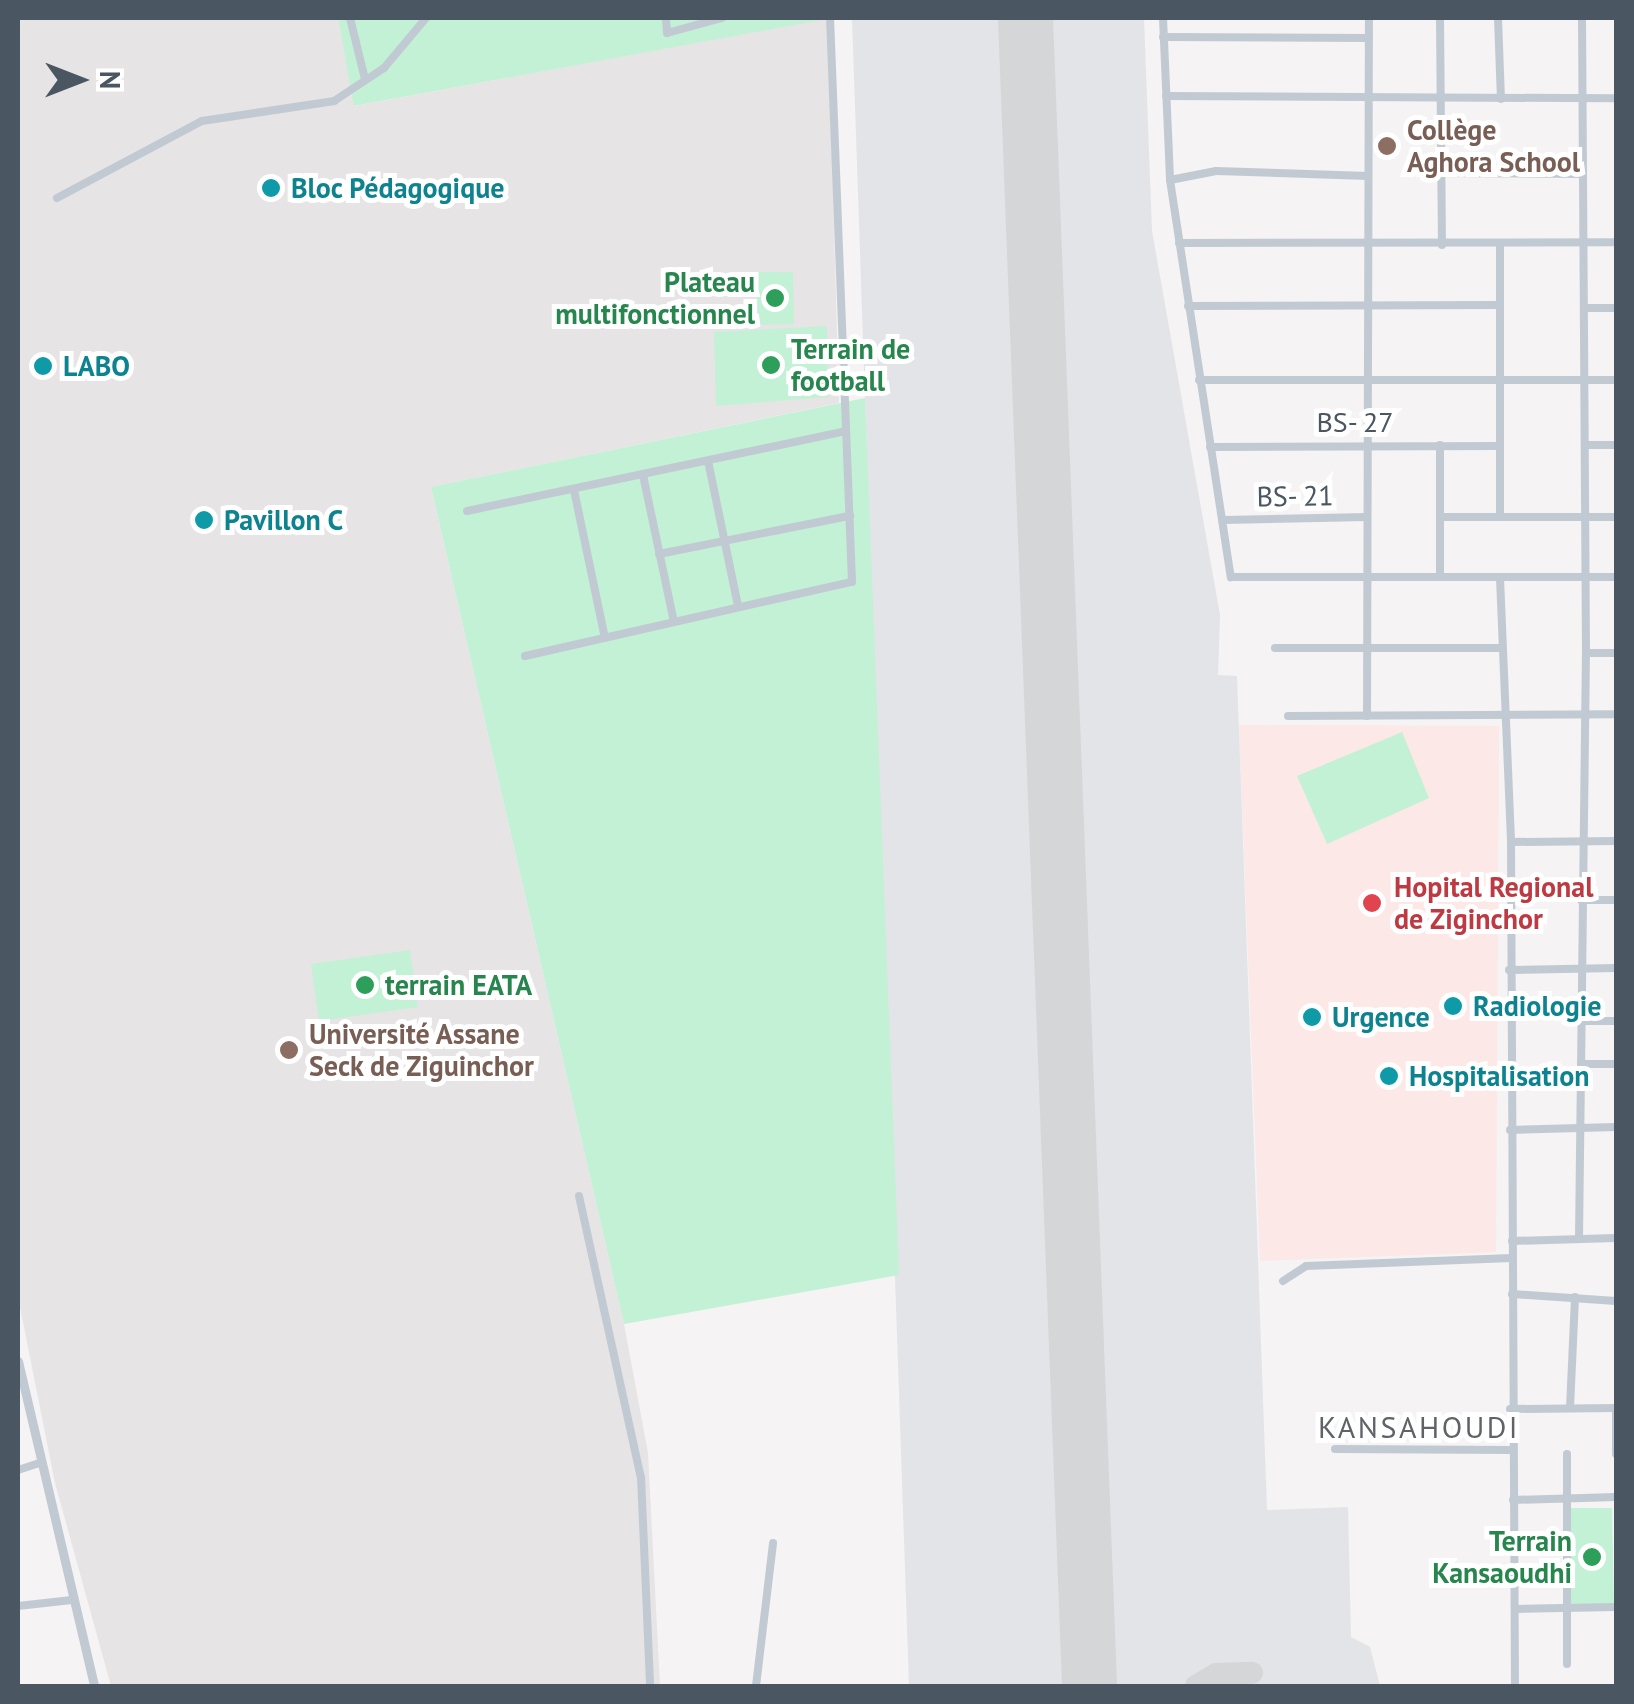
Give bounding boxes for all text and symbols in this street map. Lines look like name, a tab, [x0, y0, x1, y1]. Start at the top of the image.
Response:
north arrow	[30, 30, 130, 130]
text: N	[92, 71, 129, 89]
place label: Collège Aghora School	[1407, 113, 1580, 179]
marker: Collège Aghora School	[1376, 135, 1398, 157]
place label: Bloc Pédagogique	[291, 171, 505, 205]
marker: Bloc Pédagogique	[260, 177, 282, 199]
place label: Plateau multifonctionnel	[555, 265, 755, 331]
marker: Plateau multifonctionnel	[764, 287, 786, 309]
place label: Terrain de football	[791, 332, 910, 398]
place label: LABO	[63, 349, 130, 383]
marker: Terrain de football	[760, 354, 782, 376]
marker: LABO	[32, 355, 54, 377]
street label: BS- 27	[1315, 405, 1395, 439]
street label: BS- 21	[1255, 479, 1335, 513]
place label: Pavillon C	[224, 503, 343, 537]
marker: Pavillon C	[193, 509, 215, 531]
place label: Hopital Regional de Ziginchor	[1394, 870, 1593, 936]
marker: Hopital Regional de Ziginchor	[1359, 890, 1385, 916]
place label: terrain EATA	[385, 968, 532, 1002]
marker: terrain EATA	[354, 974, 376, 996]
place label: Radiologie	[1473, 989, 1601, 1023]
marker: Radiologie	[1442, 995, 1464, 1017]
place label: Urgence	[1332, 1000, 1430, 1034]
marker: Urgence	[1301, 1006, 1323, 1028]
place label: Université Assane Seck de Ziguinchor	[309, 1017, 535, 1083]
marker: Université Assane Seck de Ziguinchor	[278, 1039, 300, 1061]
place label: Hospitalisation	[1409, 1059, 1589, 1093]
marker: Hospitalisation	[1378, 1065, 1400, 1087]
district label: KANSAHOUDI	[1318, 1409, 1520, 1445]
place label: Terrain Kansaoudhi	[1432, 1524, 1572, 1590]
marker: Terrain Kansaoudhi	[1581, 1546, 1603, 1568]

